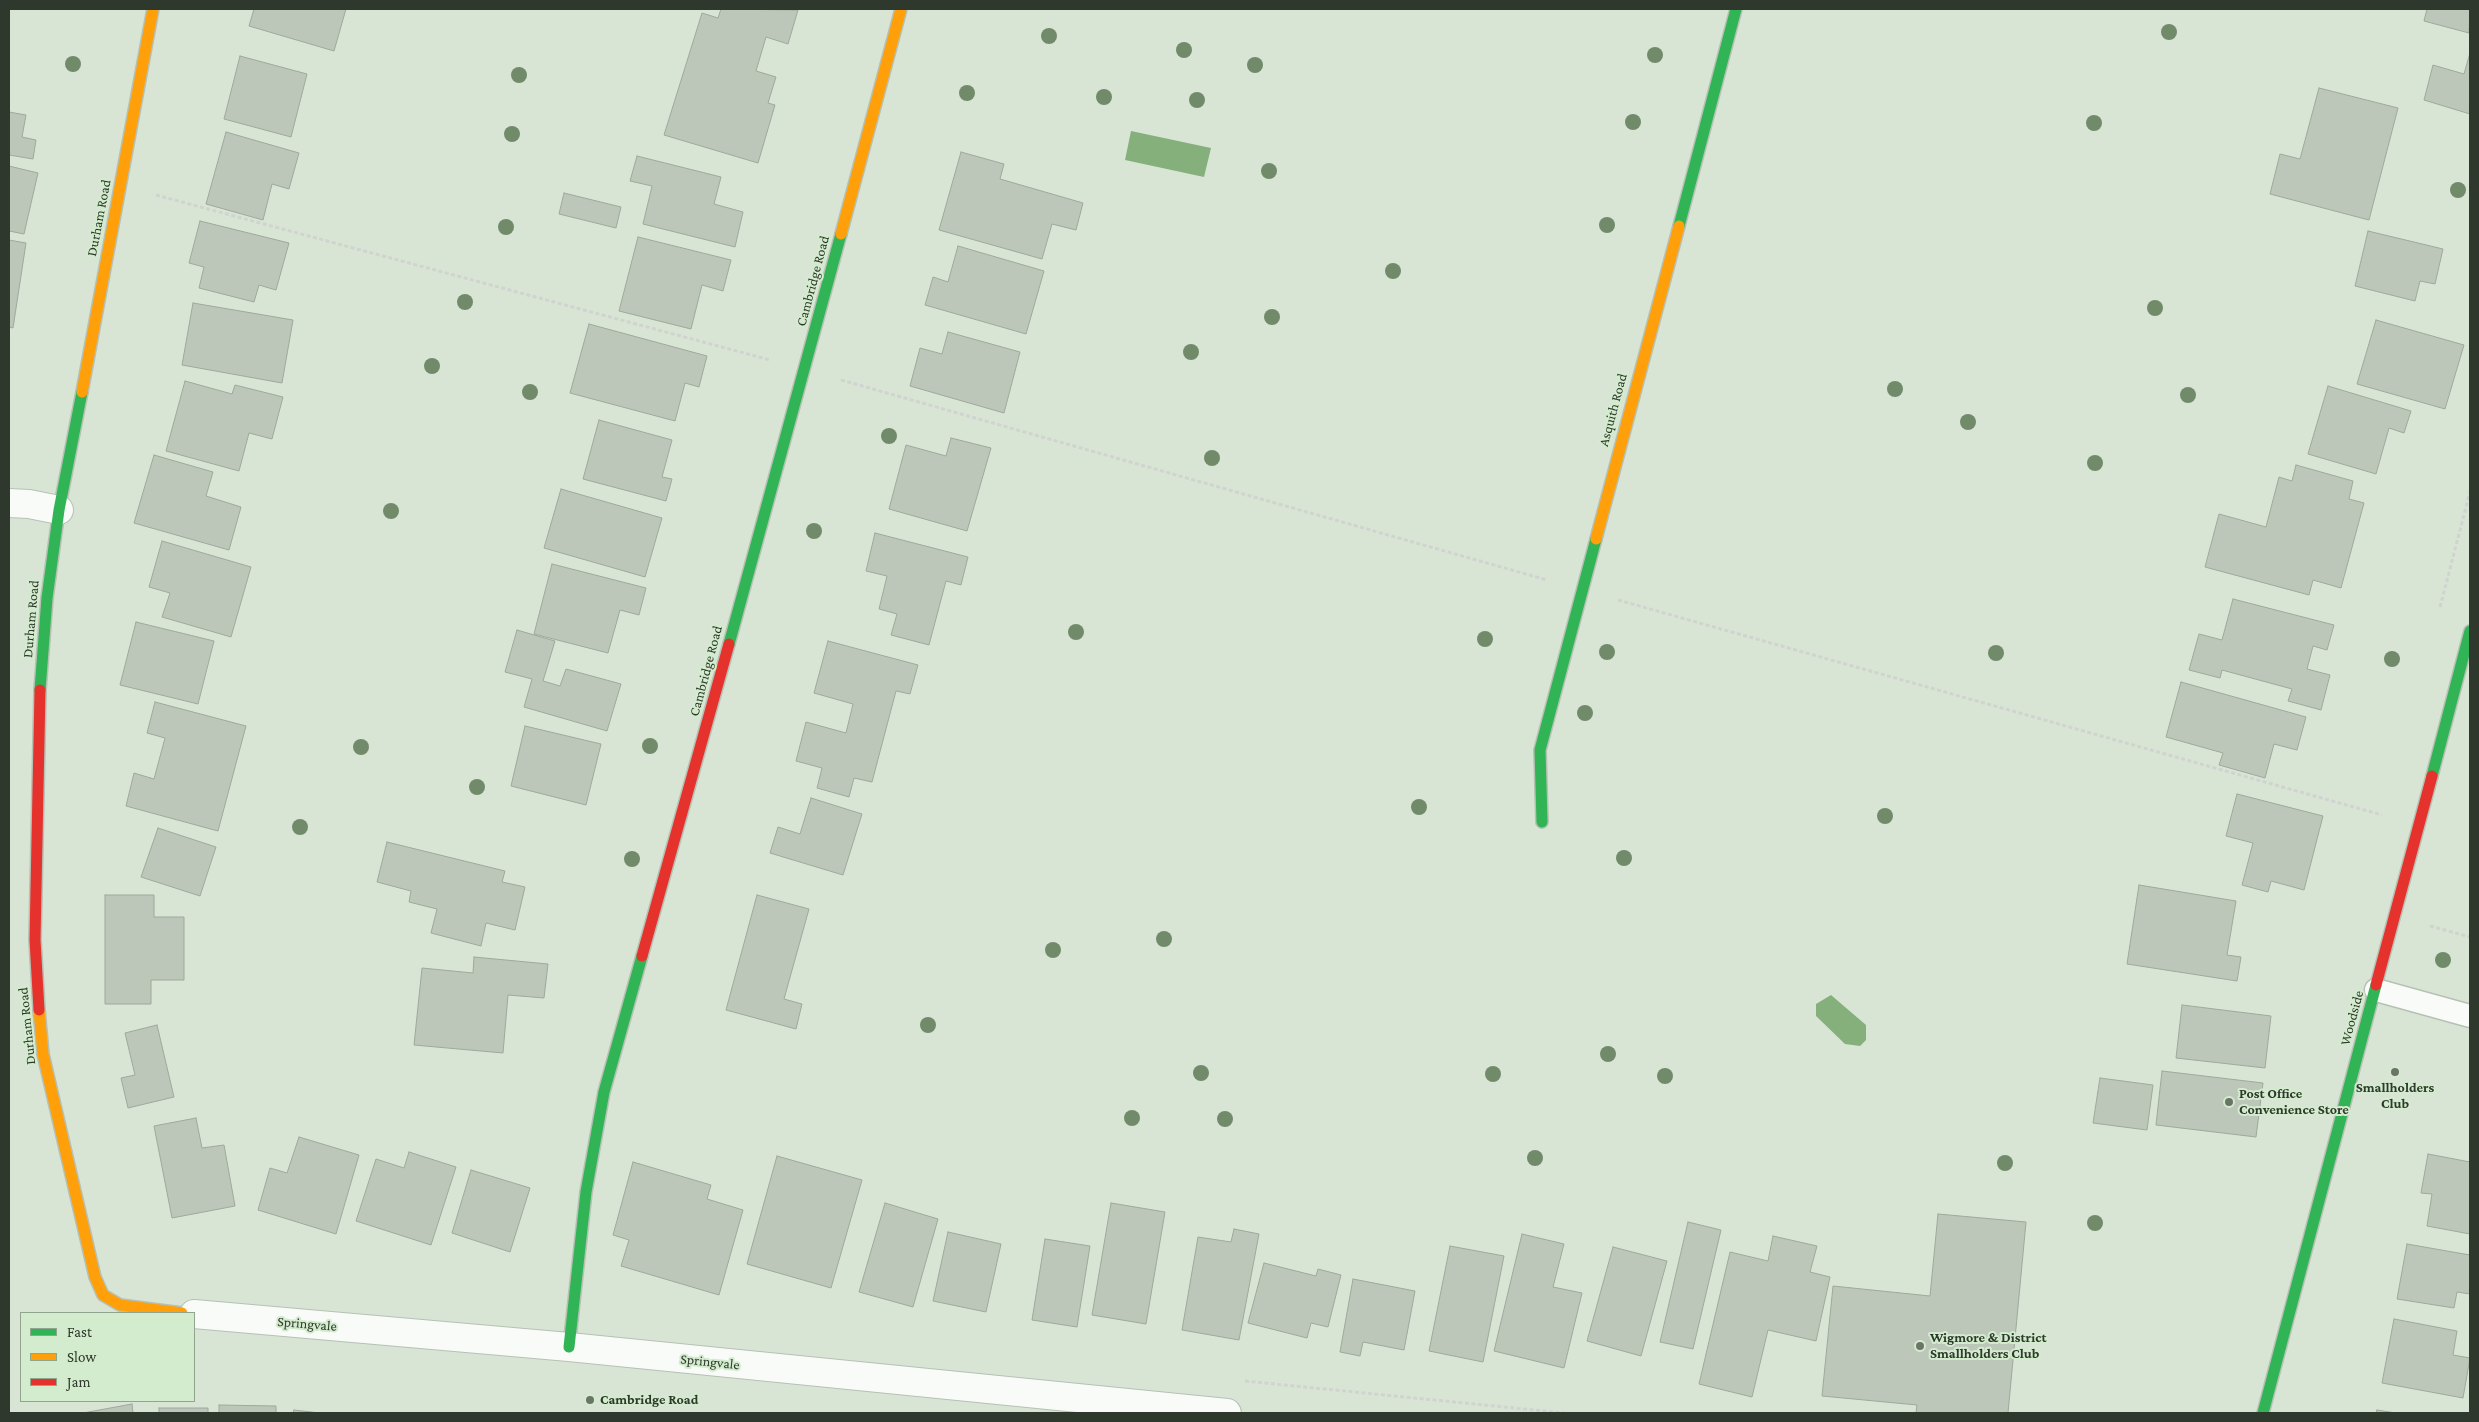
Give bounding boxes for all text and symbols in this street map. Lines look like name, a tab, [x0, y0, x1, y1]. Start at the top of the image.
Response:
street label: Durham Road	[83, 178, 115, 258]
street label: Cambridge Road	[793, 234, 833, 328]
street label: Asquith Road	[1595, 372, 1631, 448]
street label: Durham Road	[19, 579, 43, 659]
street label: Cambridge Road	[686, 624, 726, 718]
street label: Durham Road	[15, 986, 39, 1066]
street label: Woodside	[2337, 989, 2367, 1047]
marker: Smallholders Club	[2389, 1066, 2401, 1078]
place label: Smallholders Club	[2356, 1080, 2434, 1112]
place label: Post Office Convenience Store	[2239, 1086, 2349, 1118]
marker: Post Office Convenience Store	[2223, 1096, 2235, 1108]
legend	[20, 1312, 195, 1402]
street label: Springvale	[277, 1313, 337, 1335]
text: Fast	[67, 1324, 92, 1340]
place label: Wigmore & District Smallholders Club	[1930, 1330, 2047, 1362]
marker: Wigmore & District Smallholders Club	[1914, 1340, 1926, 1352]
text: Slow	[67, 1349, 96, 1365]
street label: Springvale	[680, 1351, 740, 1373]
text: Jam	[67, 1374, 90, 1390]
place label: Cambridge Road	[600, 1392, 698, 1408]
marker: Cambridge Road	[584, 1394, 596, 1406]

